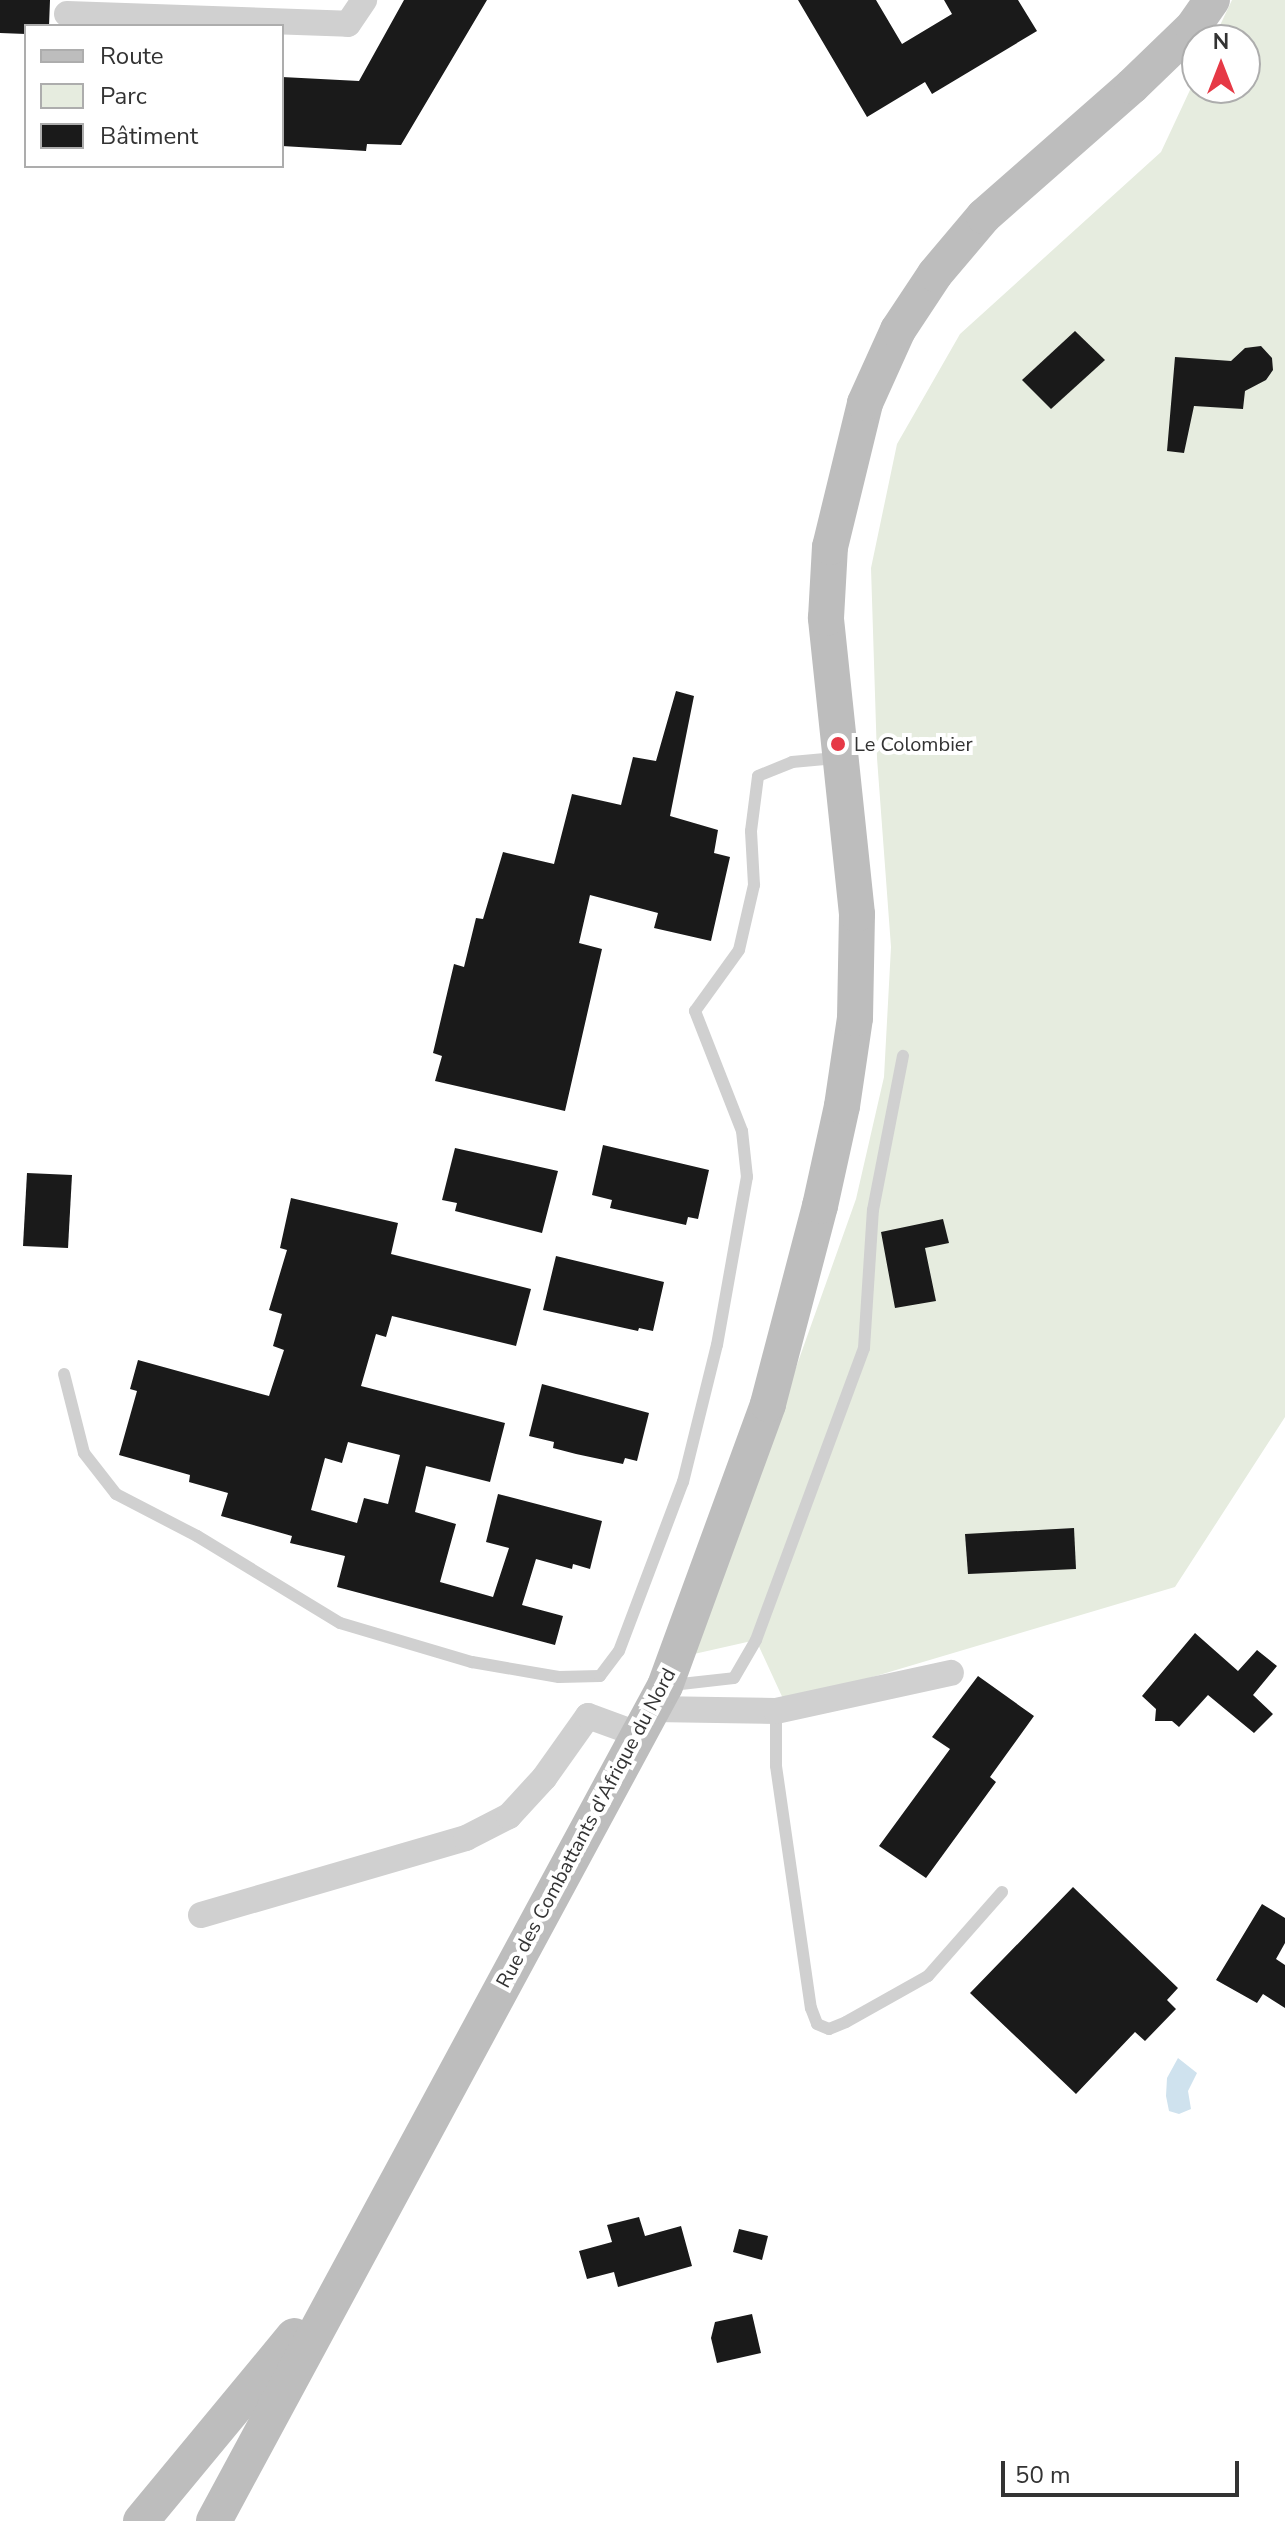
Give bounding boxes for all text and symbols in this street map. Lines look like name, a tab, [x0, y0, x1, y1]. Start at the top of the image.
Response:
legend	[24, 24, 284, 168]
north arrow	[1181, 24, 1261, 104]
text: N	[1213, 27, 1229, 57]
text: Route	[100, 40, 164, 72]
text: Parc	[100, 80, 147, 112]
text: Bâtiment	[100, 120, 198, 152]
place label: Le Colombier	[854, 732, 973, 756]
marker: Le Colombier	[829, 735, 847, 753]
street label: Rue des Combattants d'Afrique du Nord	[491, 1664, 681, 1992]
scale bar	[1005, 2445, 1243, 2495]
text: 50 m	[1015, 2459, 1071, 2491]

